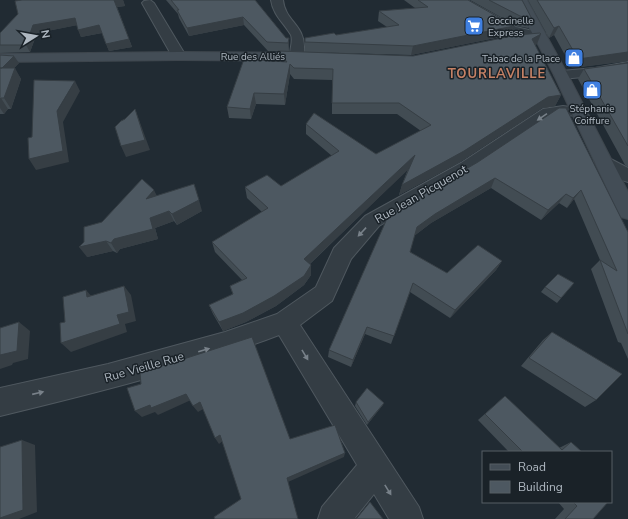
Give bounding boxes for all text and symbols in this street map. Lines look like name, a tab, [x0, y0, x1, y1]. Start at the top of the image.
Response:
place label: Coccinelle Express	[488, 14, 534, 40]
supermarket icon: Coccinelle Express	[463, 15, 485, 37]
north arrow	[16, 16, 56, 56]
text: N	[37, 29, 53, 40]
shop icon: Tabac de la Place	[563, 47, 585, 69]
street label: Rue des Alliés	[221, 50, 285, 64]
place label: Tabac de la Place	[482, 52, 560, 66]
district label: TOURLAVILLE	[448, 65, 546, 83]
shop icon: Stéphanie Coiffure	[581, 79, 603, 101]
place label: Stéphanie Coiffure	[569, 102, 615, 128]
one-way arrow	[537, 113, 547, 121]
street label: Rue Jean Picquenot	[372, 161, 471, 227]
one-way arrow	[358, 227, 367, 237]
one-way arrow	[199, 347, 211, 353]
street label: Rue Vieille Rue	[102, 348, 186, 386]
one-way arrow	[302, 349, 309, 361]
one-way arrow	[32, 390, 44, 396]
legend	[482, 451, 612, 503]
text: Road	[518, 459, 546, 475]
text: Building	[518, 479, 563, 495]
one-way arrow	[384, 485, 392, 495]

